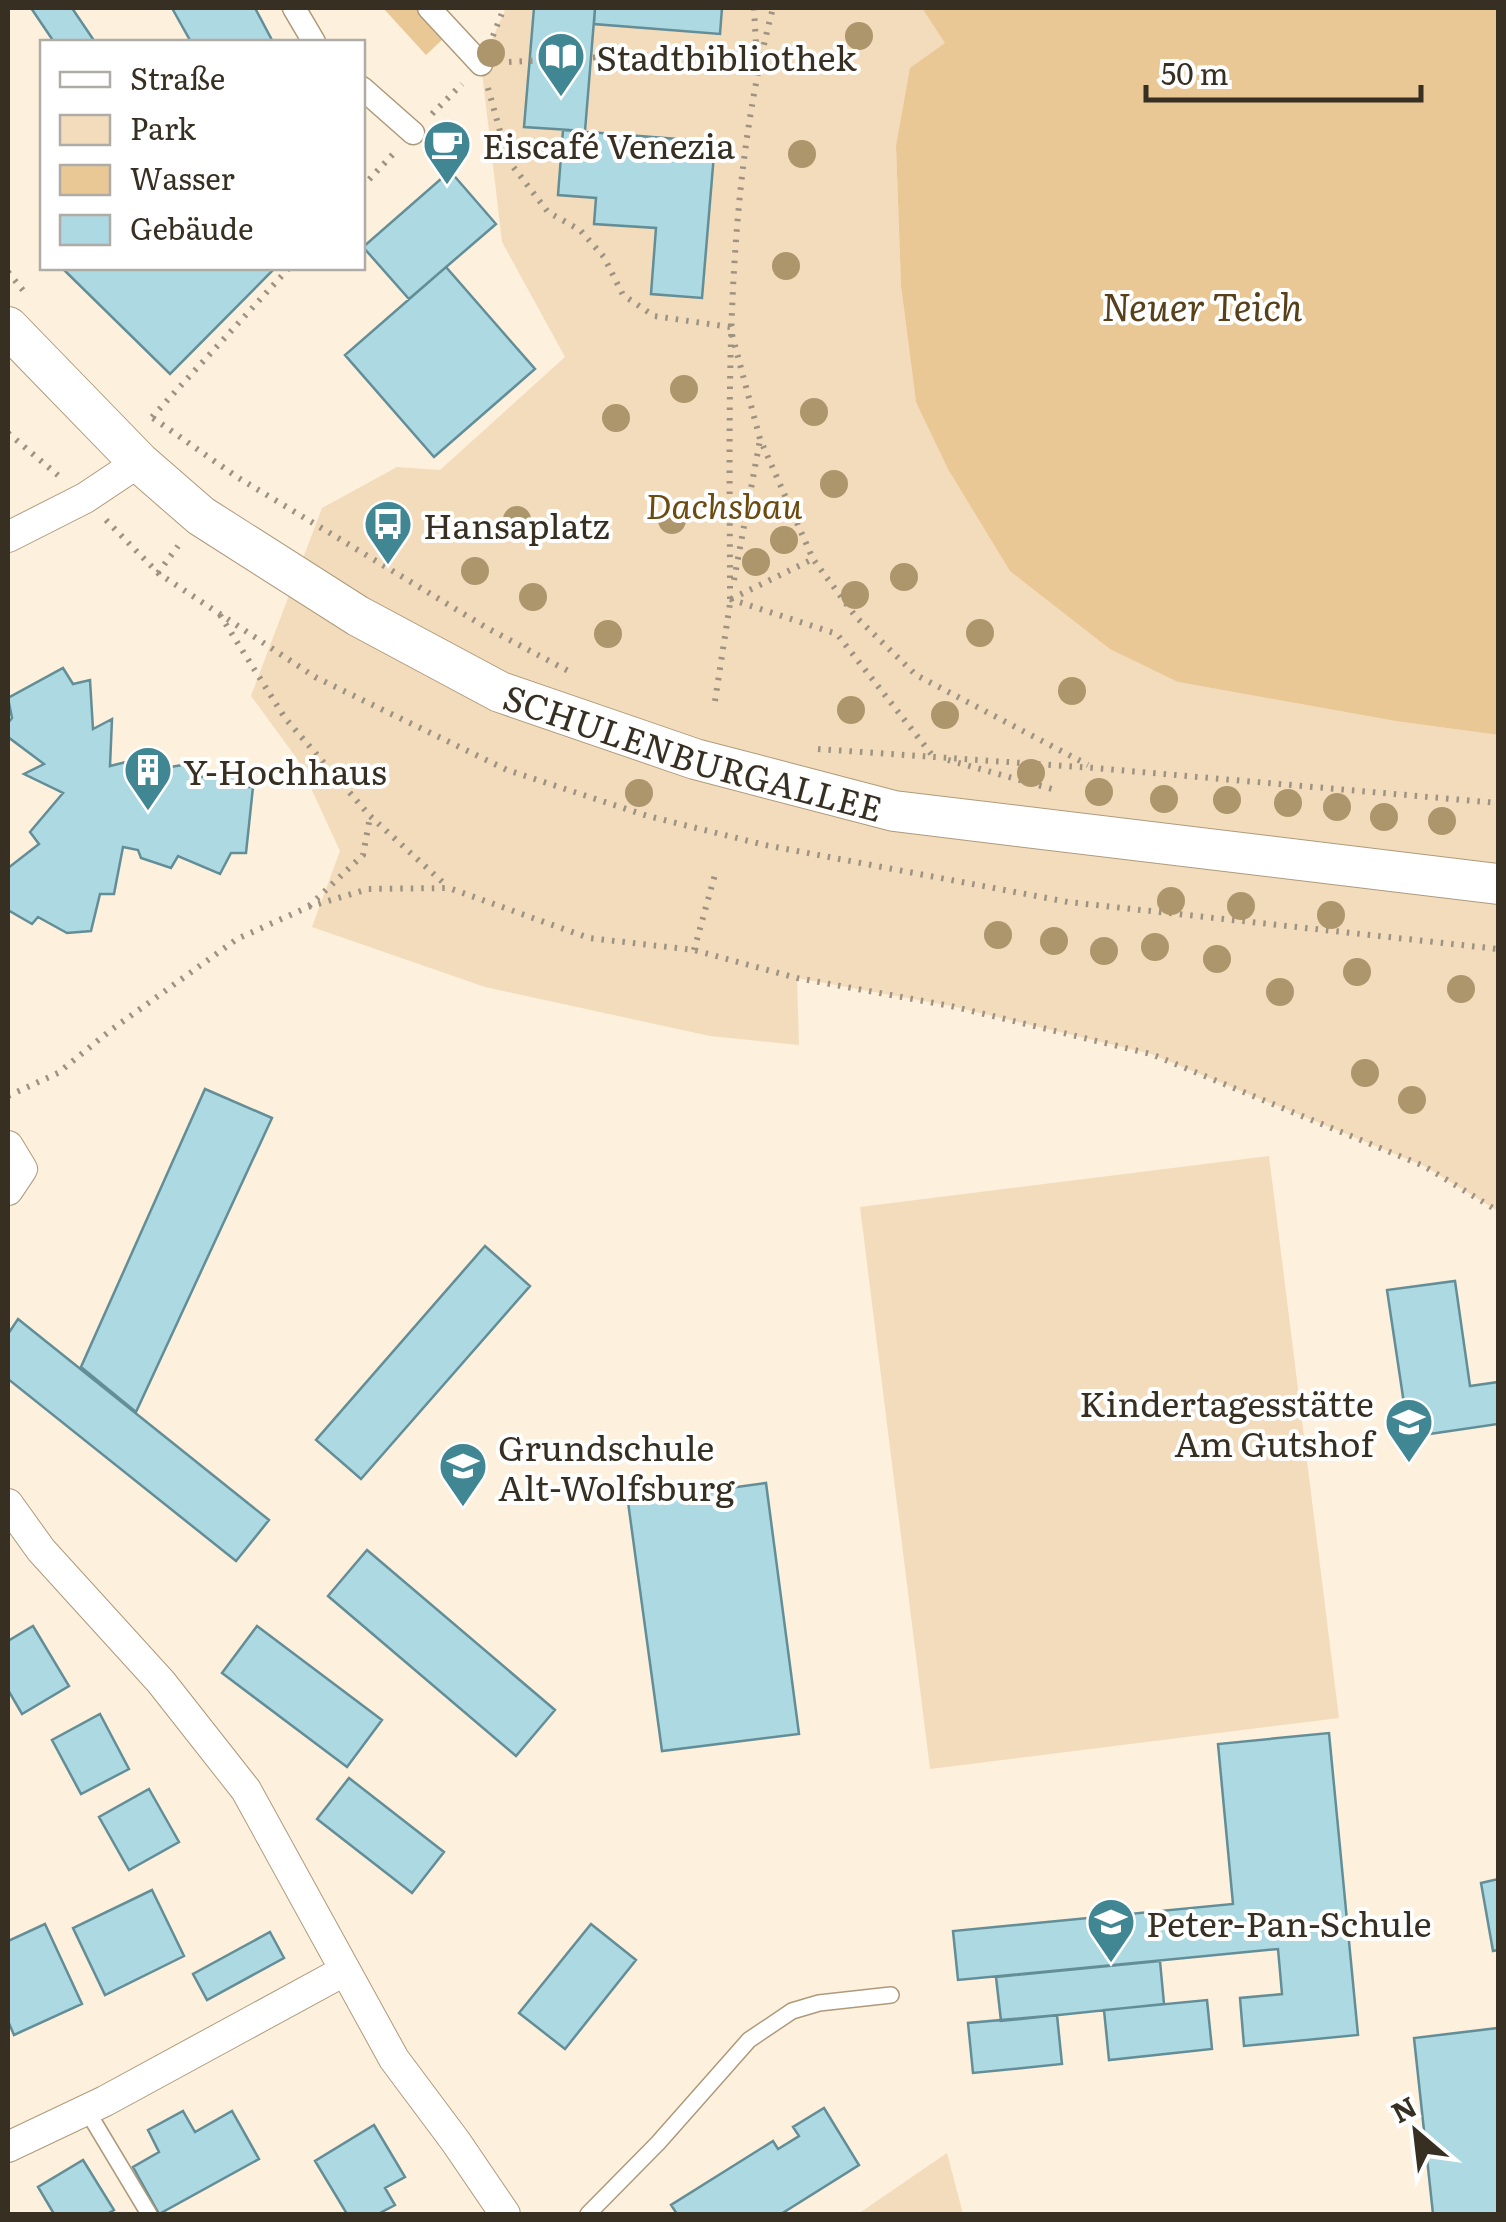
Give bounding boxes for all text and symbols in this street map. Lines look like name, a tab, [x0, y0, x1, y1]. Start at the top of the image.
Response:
library icon: Stadtbibliothek	[535, 30, 587, 98]
place label: Stadtbibliothek	[596, 30, 857, 82]
legend	[40, 40, 365, 270]
scale bar	[1146, 40, 1421, 102]
text: 50 m	[1161, 50, 1229, 94]
text: Straße	[130, 55, 225, 99]
text: Park	[130, 105, 197, 149]
cafe icon: Eiscafé Venezia	[421, 118, 473, 186]
place label: Eiscafé Venezia	[482, 118, 735, 170]
text: Wasser	[130, 155, 235, 199]
text: Gebäude	[130, 205, 253, 249]
water label: Neuer Teich	[1101, 276, 1303, 333]
park label: Dachsbau	[646, 478, 803, 530]
bus stop icon: Hansaplatz	[362, 498, 414, 566]
place label: Hansaplatz	[423, 498, 610, 550]
street label: SCHULENBURGALLEE	[497, 669, 888, 833]
building icon: Y-Hochhaus	[122, 744, 174, 812]
place label: Y-Hochhaus	[183, 744, 387, 796]
place label: Kindertagesstätte Am Gutshof	[1079, 1376, 1376, 1468]
school or university icon: Kindertagesstätte Am Gutshof	[1383, 1396, 1435, 1464]
place label: Grundschule Alt-Wolfsburg	[498, 1420, 735, 1512]
school or university icon: Grundschule Alt-Wolfsburg	[437, 1440, 489, 1508]
school or university icon: Peter-Pan-Schule	[1085, 1896, 1137, 1964]
place label: Peter-Pan-Schule	[1146, 1896, 1432, 1948]
north arrow	[1366, 2082, 1466, 2182]
text: N	[1383, 2084, 1424, 2132]

